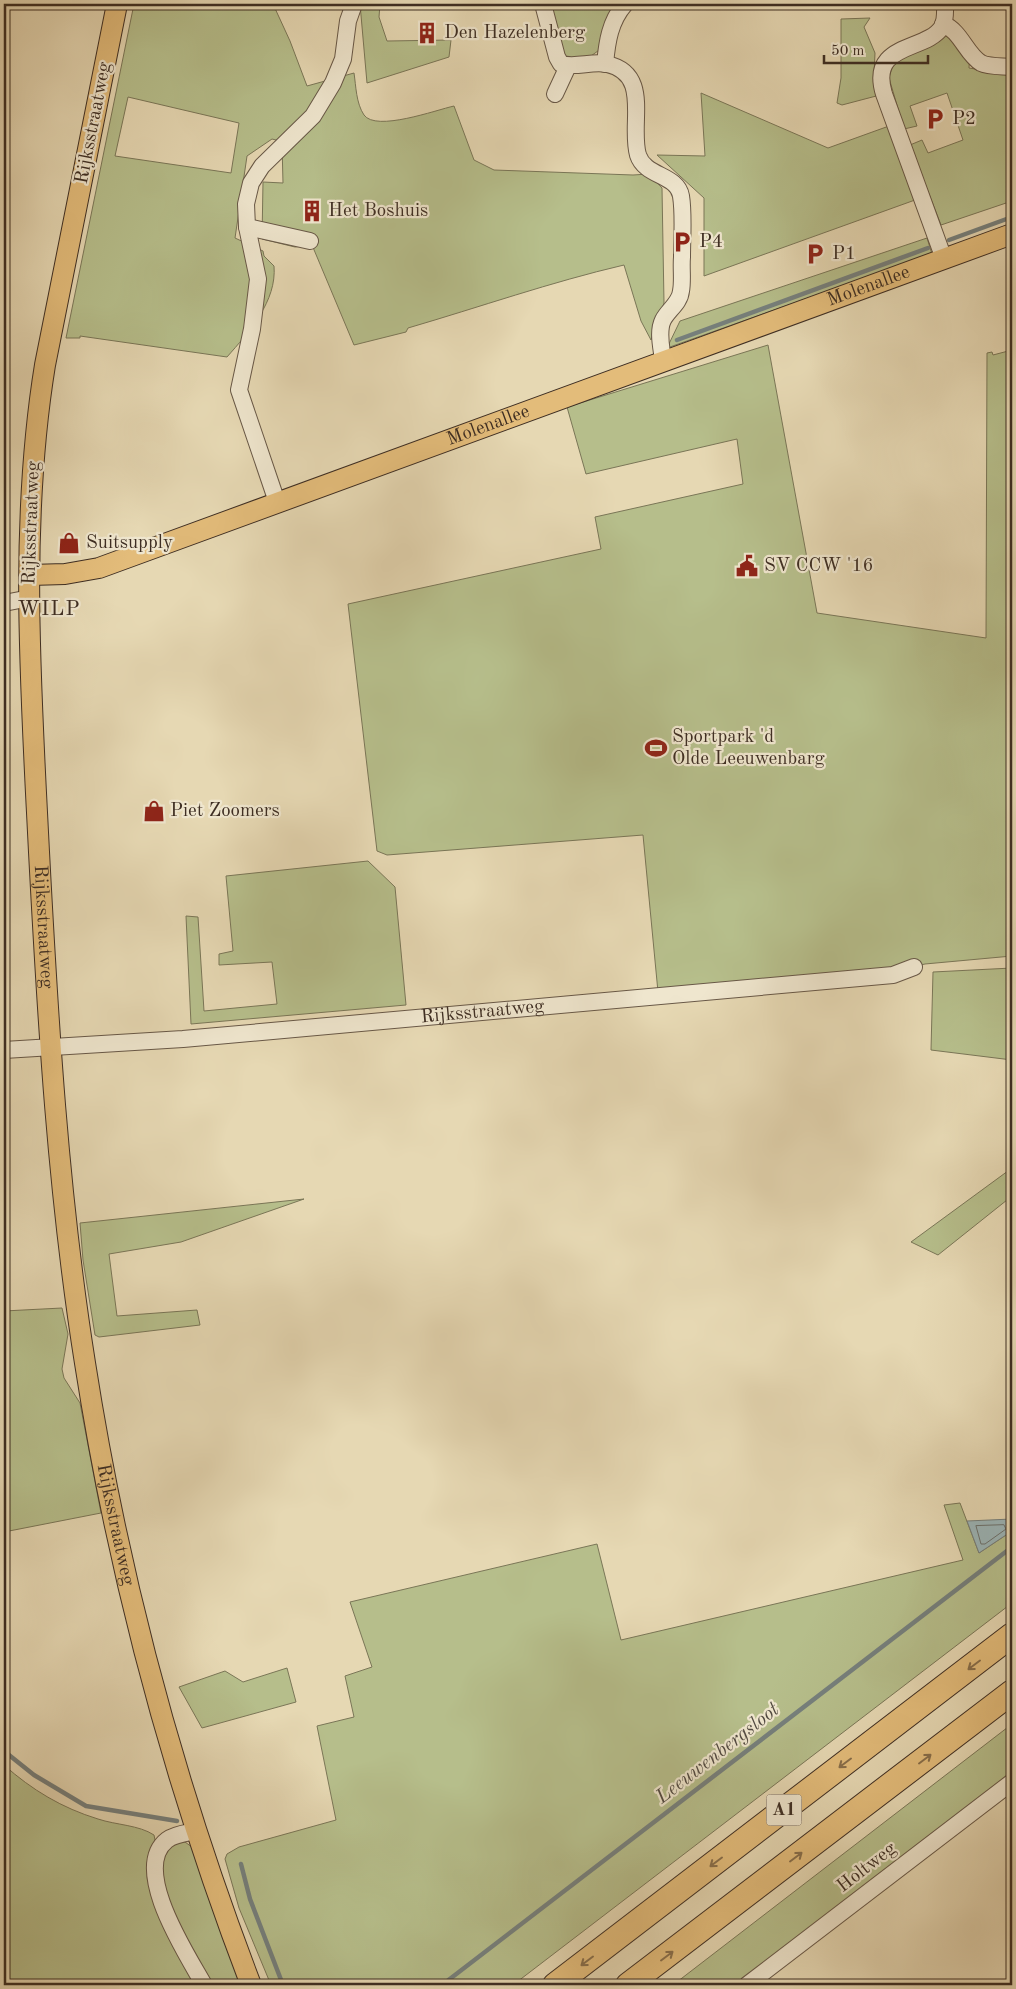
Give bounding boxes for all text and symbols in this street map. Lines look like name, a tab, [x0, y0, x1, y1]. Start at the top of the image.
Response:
building icon: Den Hazelenberg	[414, 20, 440, 46]
place label: Den Hazelenberg	[444, 24, 586, 43]
scale bar	[824, 32, 927, 64]
text: 50 m	[831, 44, 865, 59]
street label: Rijksstraatweg	[73, 60, 115, 186]
parking icon: P2	[922, 106, 948, 132]
place label: P2	[952, 110, 976, 129]
building icon: Het Boshuis	[299, 198, 325, 224]
place label: Het Boshuis	[328, 202, 428, 221]
parking icon: P4	[669, 229, 695, 255]
place label: P4	[699, 233, 723, 252]
parking icon: P1	[802, 241, 828, 267]
place label: P1	[832, 245, 856, 264]
street label: Molenallee	[825, 263, 913, 310]
street label: Molenallee	[444, 402, 532, 449]
street label: Rijksstraatweg	[20, 460, 44, 585]
shop icon: Suitsupply	[56, 530, 82, 556]
place label: Suitsupply	[86, 534, 173, 553]
public building icon: SV CCW '16	[734, 553, 760, 579]
place label: SV CCW '16	[764, 557, 873, 576]
district label: WILP	[17, 599, 81, 620]
place label: Sportpark 'd Olde Leeuwenbarg	[672, 728, 826, 769]
sports icon: Sportpark 'd Olde Leeuwenbarg	[643, 735, 669, 761]
shop icon: Piet Zoomers	[141, 798, 167, 824]
place label: Piet Zoomers	[170, 802, 280, 821]
street label: Rijksstraatweg	[30, 864, 56, 990]
street label: Rijksstraatweg	[420, 997, 546, 1027]
street label: Rijksstraatweg	[93, 1462, 138, 1588]
one-way arrow	[968, 1659, 981, 1670]
water label: Leeuwenbergsloot	[652, 1699, 784, 1809]
one-way arrow	[918, 1753, 931, 1764]
one-way arrow	[839, 1758, 852, 1769]
road number: A1	[766, 1794, 802, 1826]
street label: Holtweg	[834, 1839, 901, 1897]
one-way arrow	[789, 1852, 803, 1862]
one-way arrow	[710, 1857, 723, 1868]
one-way arrow	[660, 1950, 673, 1961]
one-way arrow	[580, 1956, 594, 1966]

